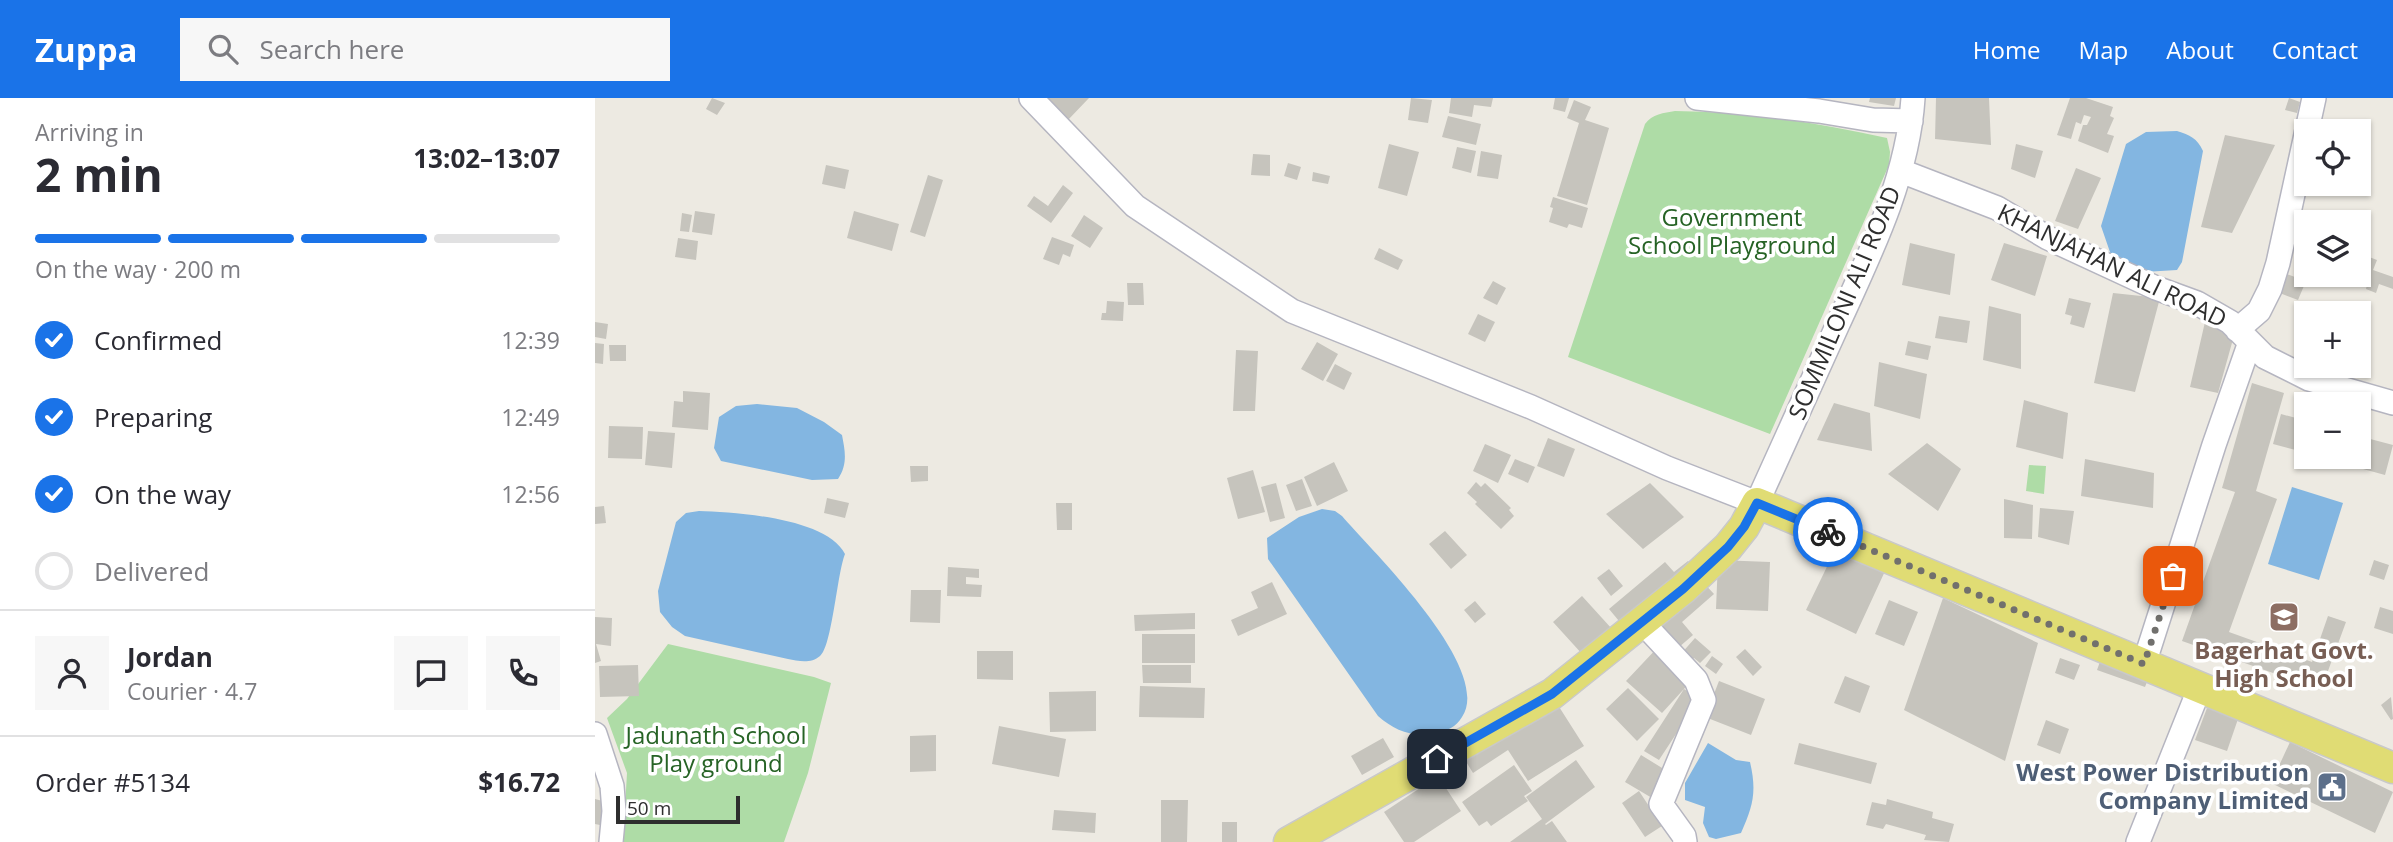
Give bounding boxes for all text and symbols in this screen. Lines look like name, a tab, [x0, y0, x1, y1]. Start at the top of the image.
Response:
search box	[180, 18, 670, 81]
text: Zuppa	[35, 27, 138, 72]
icon: search	[204, 30, 242, 68]
text: Search here	[260, 31, 404, 67]
text: Home	[1973, 33, 2041, 66]
text: Map	[2079, 33, 2128, 66]
text: About	[2166, 33, 2234, 66]
text: Contact	[2272, 33, 2358, 66]
text: Arriving in	[35, 116, 144, 148]
map controls	[2294, 119, 2371, 469]
button: locate	[2294, 119, 2371, 196]
text: 13:02–13:07	[413, 140, 560, 176]
text: 2 min	[35, 143, 163, 205]
street label: SOMMILONI ALI ROAD	[1779, 181, 1908, 424]
street label: KHANJAHAN ALI ROAD	[1993, 195, 2233, 335]
park label: Government School Playground	[1628, 200, 1836, 261]
button: layers	[2294, 210, 2371, 287]
text: On the way · 200 m	[35, 253, 241, 285]
button: +	[2294, 301, 2371, 378]
icon: check	[35, 321, 73, 359]
text: Confirmed	[94, 322, 222, 358]
text: 12:39	[501, 324, 560, 356]
button: −	[2294, 392, 2371, 469]
icon: check	[35, 398, 73, 436]
text: Preparing	[94, 399, 212, 435]
text: 12:49	[501, 401, 560, 433]
icon: check	[35, 475, 73, 513]
text: On the way	[94, 476, 231, 512]
text: 12:56	[501, 478, 560, 510]
courier	[1793, 497, 1863, 567]
icon: bike	[1809, 513, 1847, 551]
pin	[2143, 546, 2203, 606]
text: Delivered	[94, 553, 209, 589]
icon: bag	[2154, 557, 2192, 595]
school or university icon: Bagerhat Govt. High School	[2267, 600, 2301, 634]
place label: Bagerhat Govt. High School	[2194, 633, 2374, 694]
button: person	[35, 636, 109, 710]
button: chat	[394, 636, 468, 710]
button: phone	[486, 636, 560, 710]
text: Jordan	[127, 639, 213, 675]
text: Courier · 4.7	[127, 675, 257, 707]
park label: Jadunath School Play ground	[623, 718, 807, 779]
pin	[1407, 729, 1467, 789]
icon: home	[1418, 740, 1456, 778]
place label: West Power Distribution Company Limited	[2016, 755, 2309, 816]
text: Order #5134	[35, 764, 190, 800]
text: $16.72	[478, 764, 560, 800]
public building icon: West Power Distribution Company Limited	[2315, 770, 2349, 804]
scale bar	[616, 793, 740, 825]
text: 50 m	[627, 795, 671, 821]

